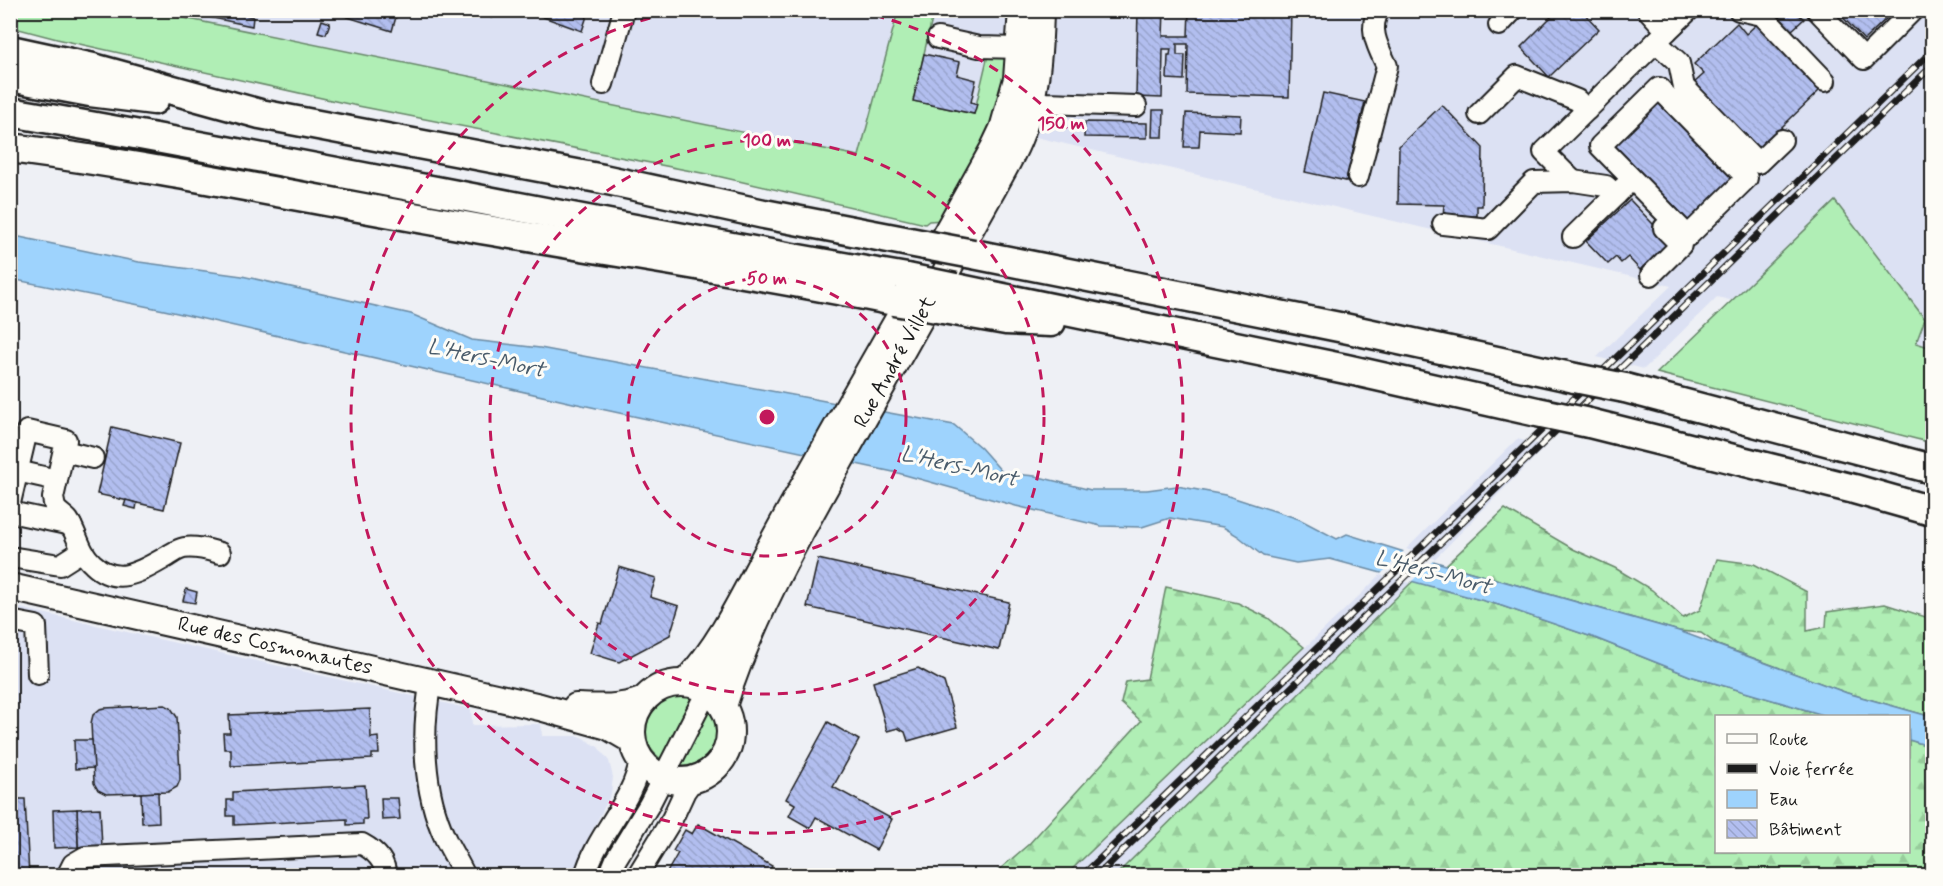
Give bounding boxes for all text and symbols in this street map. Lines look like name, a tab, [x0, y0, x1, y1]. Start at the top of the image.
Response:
text: 150 m	[1037, 112, 1085, 136]
text: 100 m	[743, 129, 791, 153]
text: 50 m	[747, 267, 787, 291]
street label: Rue André Villet	[847, 291, 943, 433]
water label: L'Hers-Mort	[425, 333, 550, 386]
centre of rings	[757, 407, 777, 427]
water label: L'Hers-Mort	[898, 440, 1023, 495]
water label: L'Hers-Mort	[1372, 544, 1497, 603]
street label: Rue des Cosmonautes	[175, 610, 375, 682]
legend	[1715, 715, 1910, 853]
text: Route	[1769, 728, 1808, 752]
text: Voie ferrée	[1769, 758, 1854, 782]
text: Eau	[1769, 788, 1798, 812]
text: Bâtiment	[1769, 818, 1842, 842]

